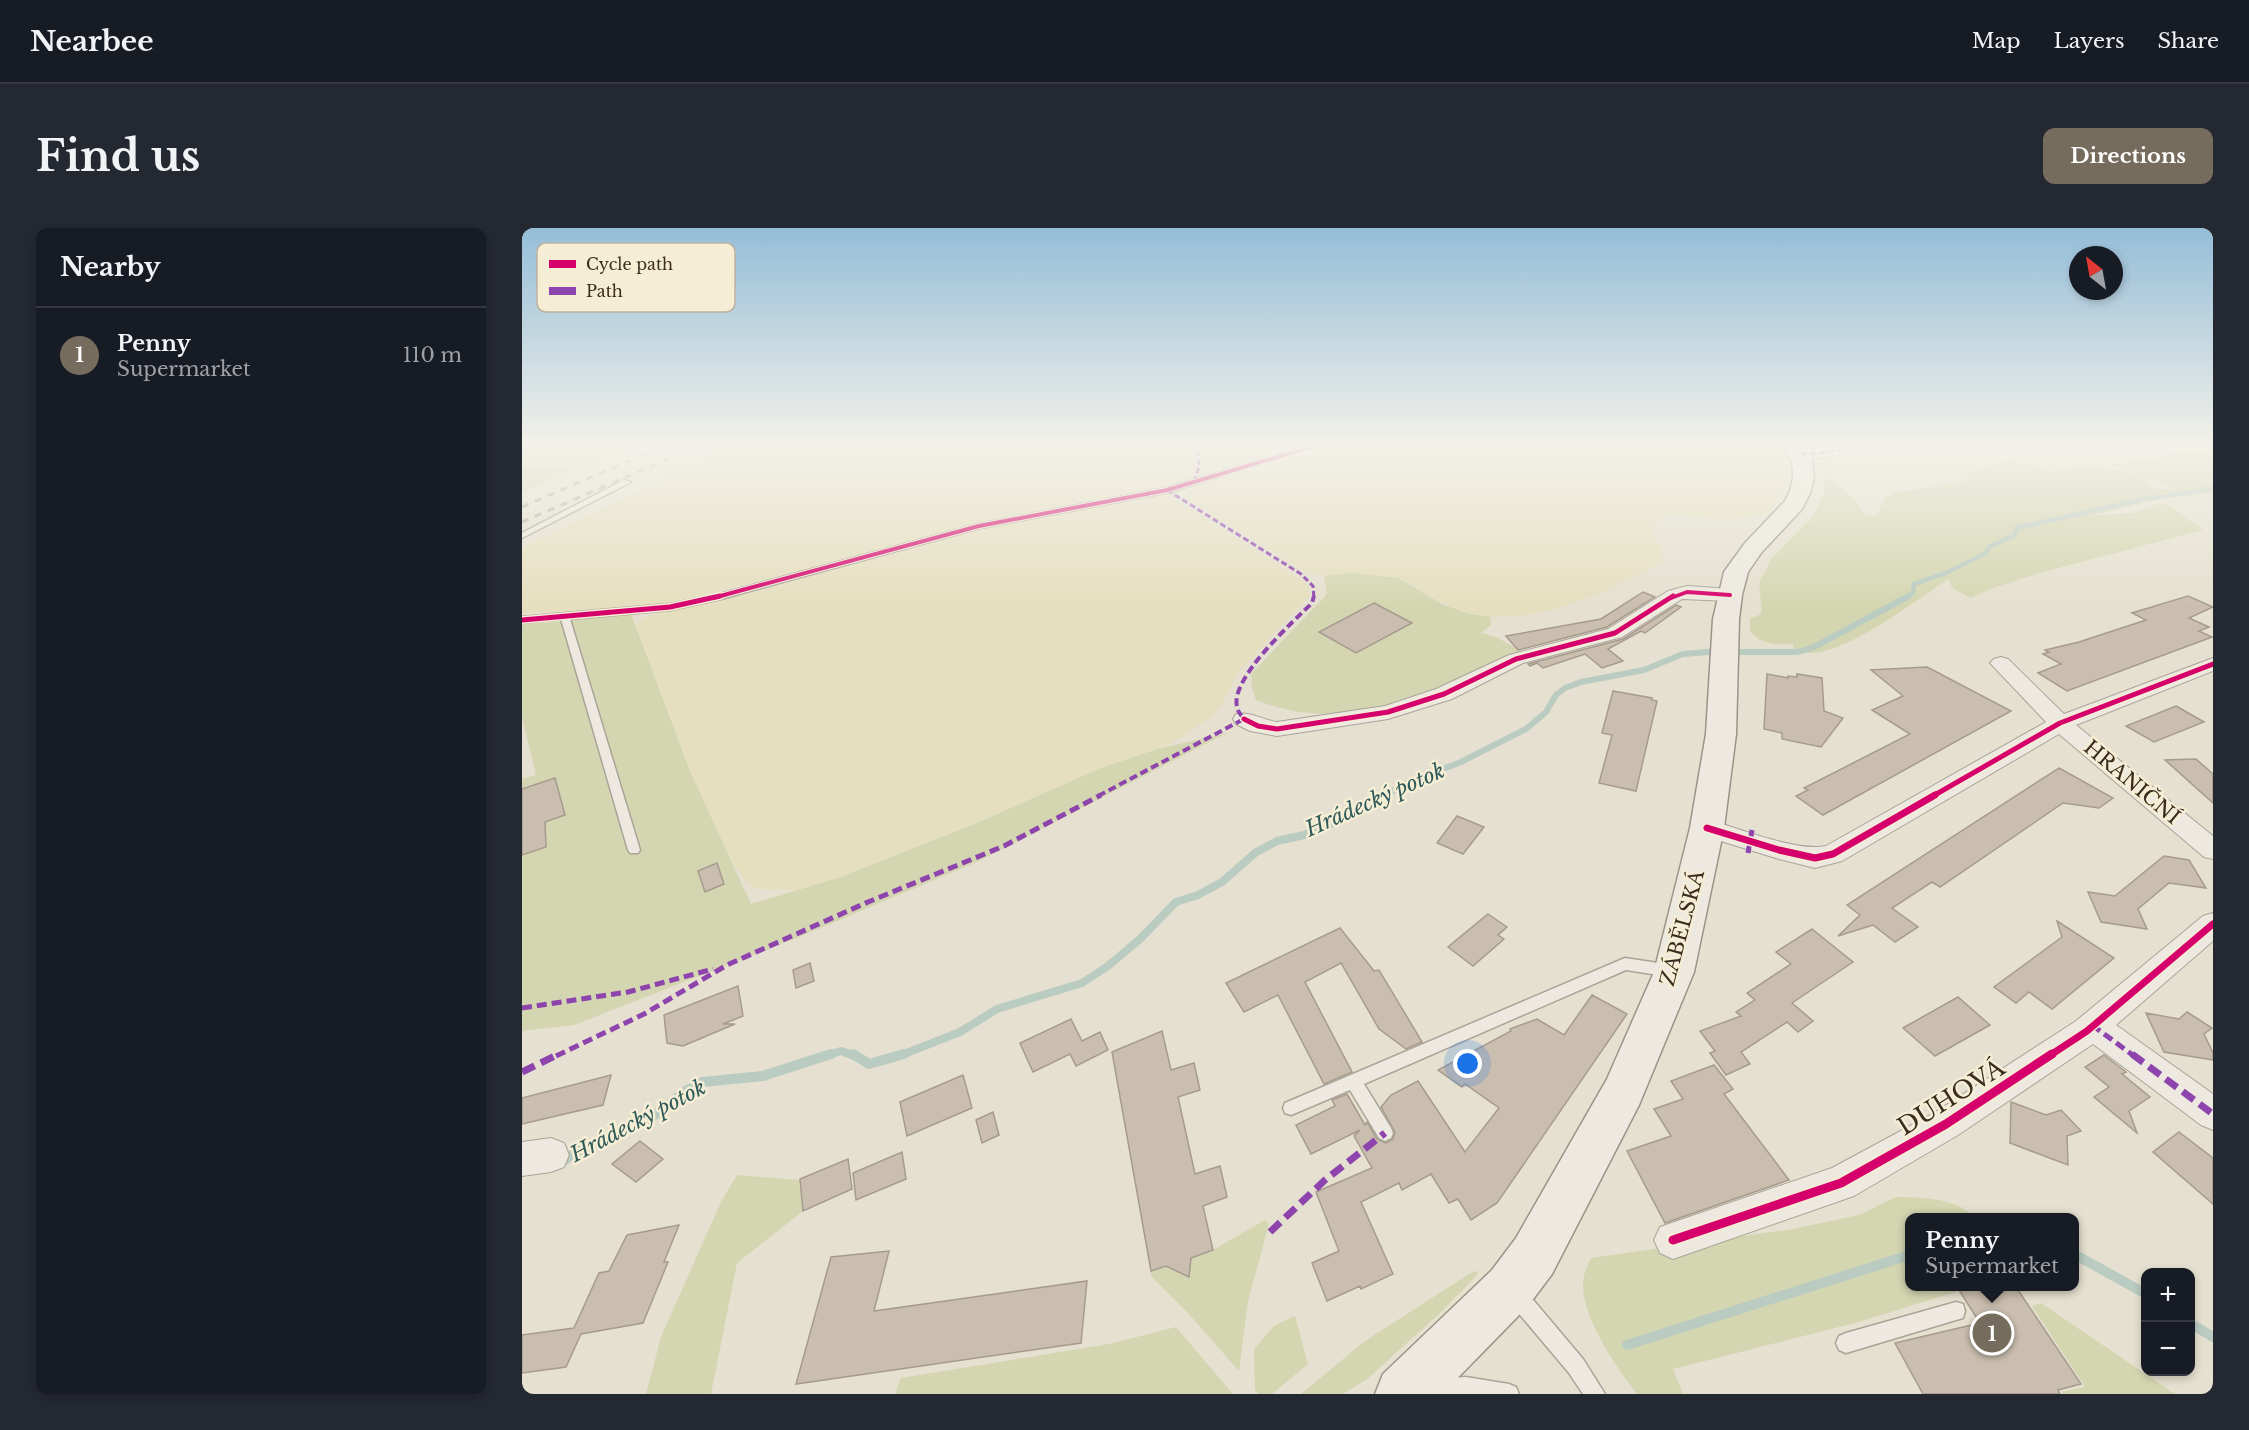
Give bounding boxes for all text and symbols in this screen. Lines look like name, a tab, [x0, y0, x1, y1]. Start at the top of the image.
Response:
text: Nearbee	[30, 24, 154, 59]
text: Map	[1972, 28, 2021, 54]
text: Layers	[2054, 28, 2125, 54]
text: Share	[2158, 28, 2219, 54]
button: Directions	[2043, 128, 2213, 184]
text: Find us	[36, 130, 200, 182]
legend	[537, 243, 735, 312]
north arrow	[2069, 246, 2123, 300]
text: Nearby	[60, 251, 161, 283]
text: Cycle path	[586, 254, 673, 274]
text: Path	[586, 281, 623, 301]
text: Penny	[117, 330, 191, 357]
text: 1	[75, 343, 84, 367]
text: 110 m	[403, 343, 462, 367]
text: Supermarket	[117, 357, 251, 381]
street label: HRANIČNÍ	[2079, 734, 2186, 829]
water label: Hrádecký potok	[1300, 758, 1449, 843]
street label: ZÁBĚLSKÁ	[1654, 867, 1709, 989]
your location	[1453, 1049, 1482, 1078]
street label: DUHOVÁ	[1892, 1052, 2010, 1141]
water label: Hrádecký potok	[565, 1074, 710, 1168]
popup	[1905, 1213, 2079, 1291]
text: Penny	[1925, 1227, 1999, 1254]
text: Supermarket	[1925, 1254, 2059, 1278]
map controls	[2141, 1268, 2195, 1376]
button: +	[2141, 1268, 2195, 1322]
pin: 1	[1972, 1310, 2012, 1356]
button: −	[2141, 1322, 2195, 1376]

